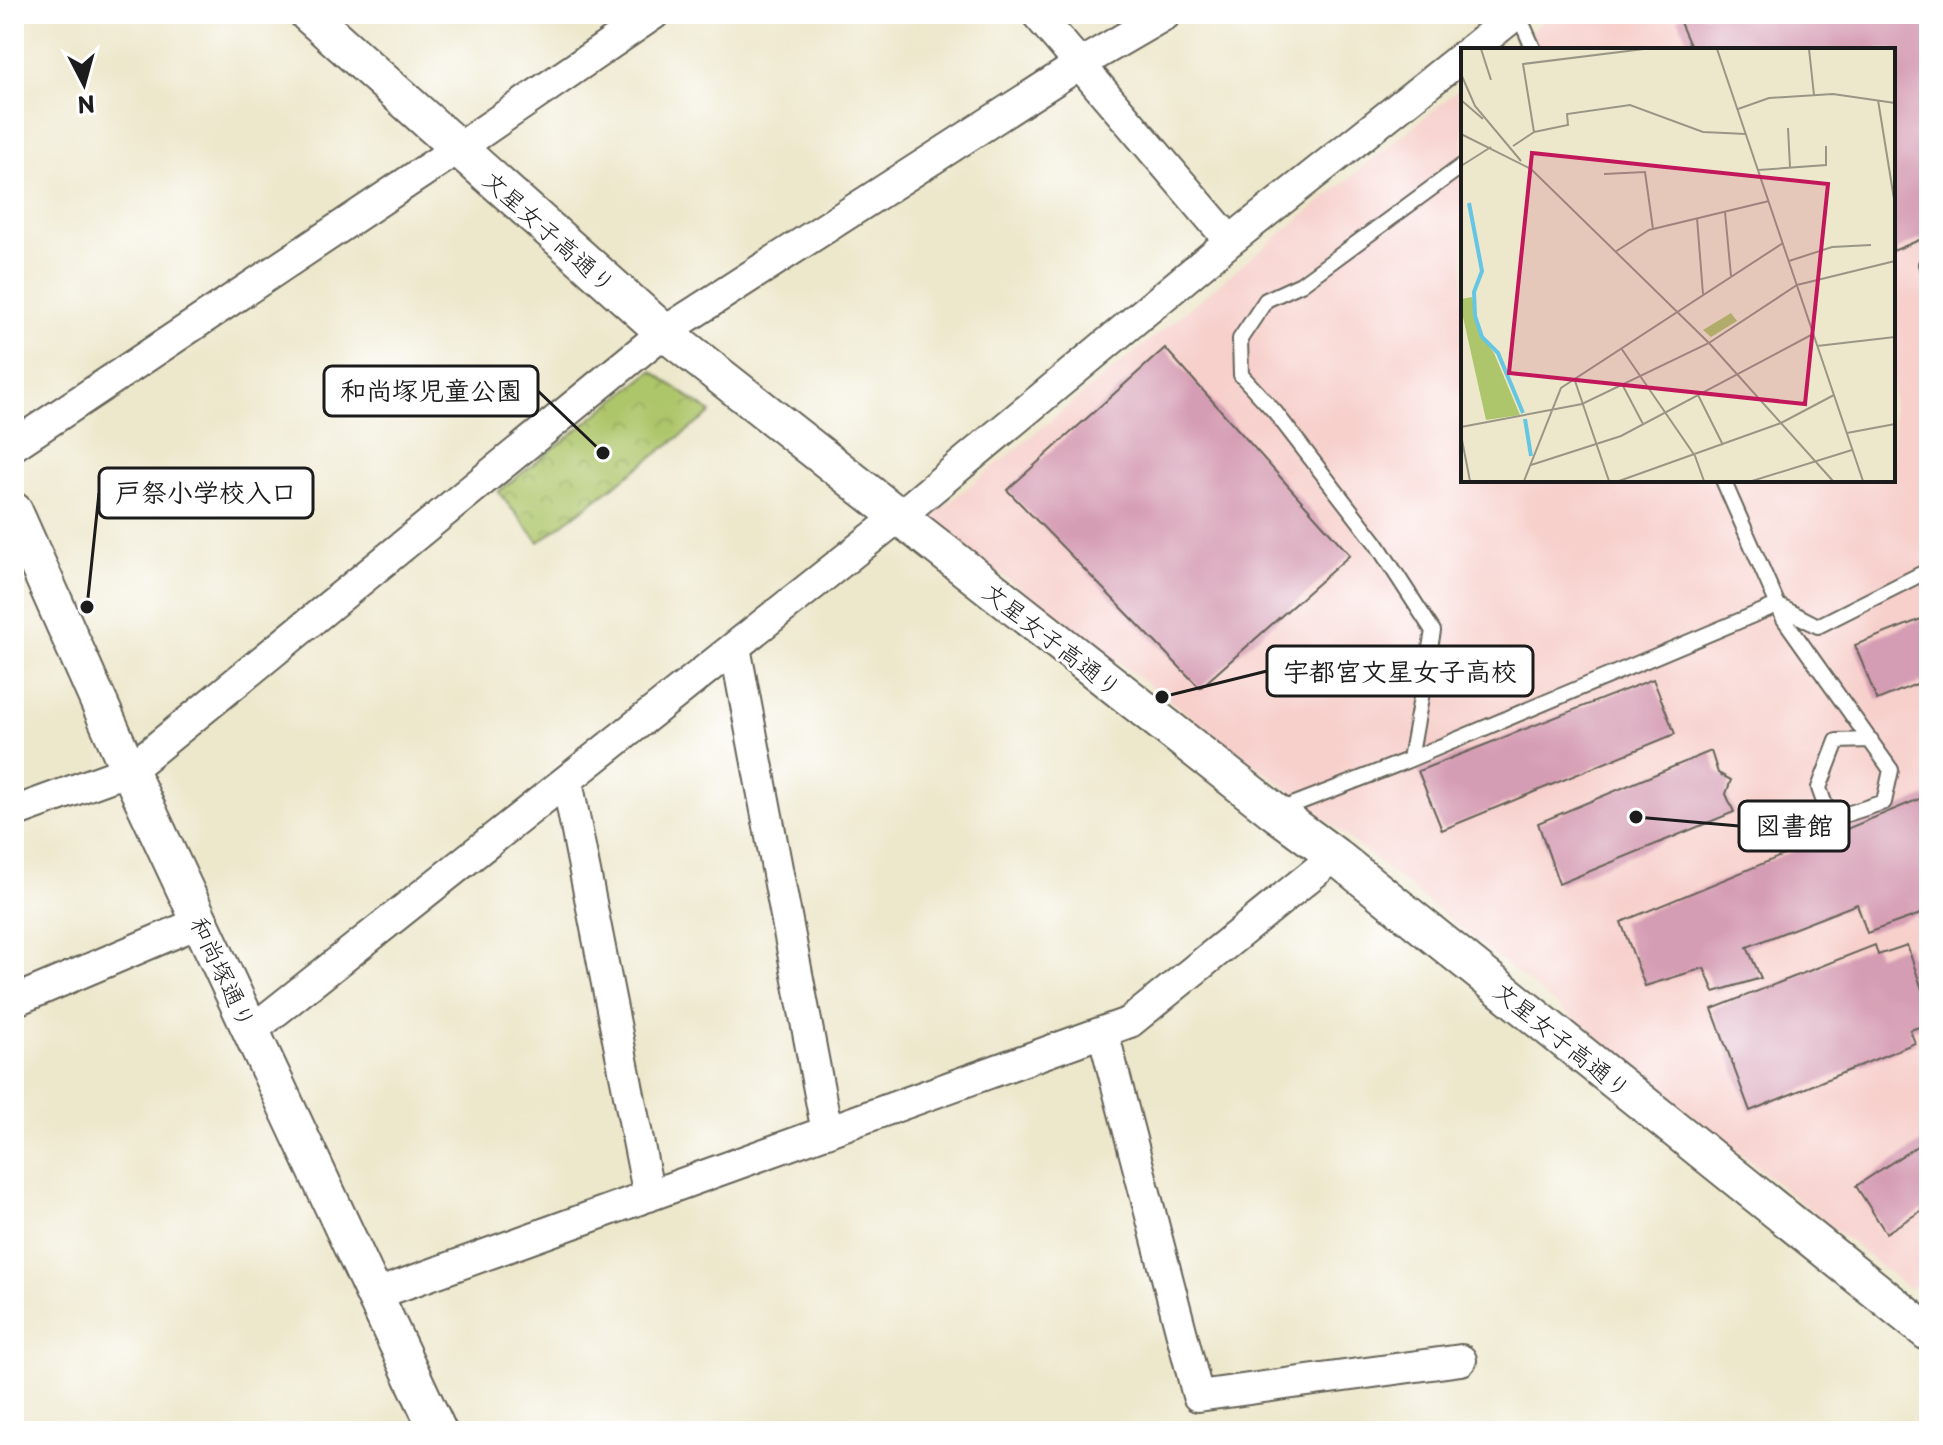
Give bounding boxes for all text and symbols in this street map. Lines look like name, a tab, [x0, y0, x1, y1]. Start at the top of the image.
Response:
north arrow	[44, 44, 124, 124]
inset map	[1461, 48, 1895, 482]
text: N	[76, 88, 97, 123]
street label: 文星女子高通り	[476, 161, 624, 301]
callout: 和尚塚児童公園	[324, 366, 538, 416]
text: 和尚塚児童公園	[340, 370, 522, 409]
callout: 戸祭小学校入口	[99, 468, 313, 518]
text: 戸祭小学校入口	[115, 472, 297, 511]
street label: 文星女子高通り	[976, 573, 1130, 705]
callout: 宇都宮文星女子高校	[1267, 646, 1533, 696]
text: 宇都宮文星女子高校	[1283, 651, 1517, 690]
callout: 図書館	[1739, 801, 1849, 851]
text: 図書館	[1755, 805, 1833, 844]
street label: 和尚塚通り	[182, 910, 266, 1034]
street label: 文星女子高通り	[1486, 972, 1640, 1106]

